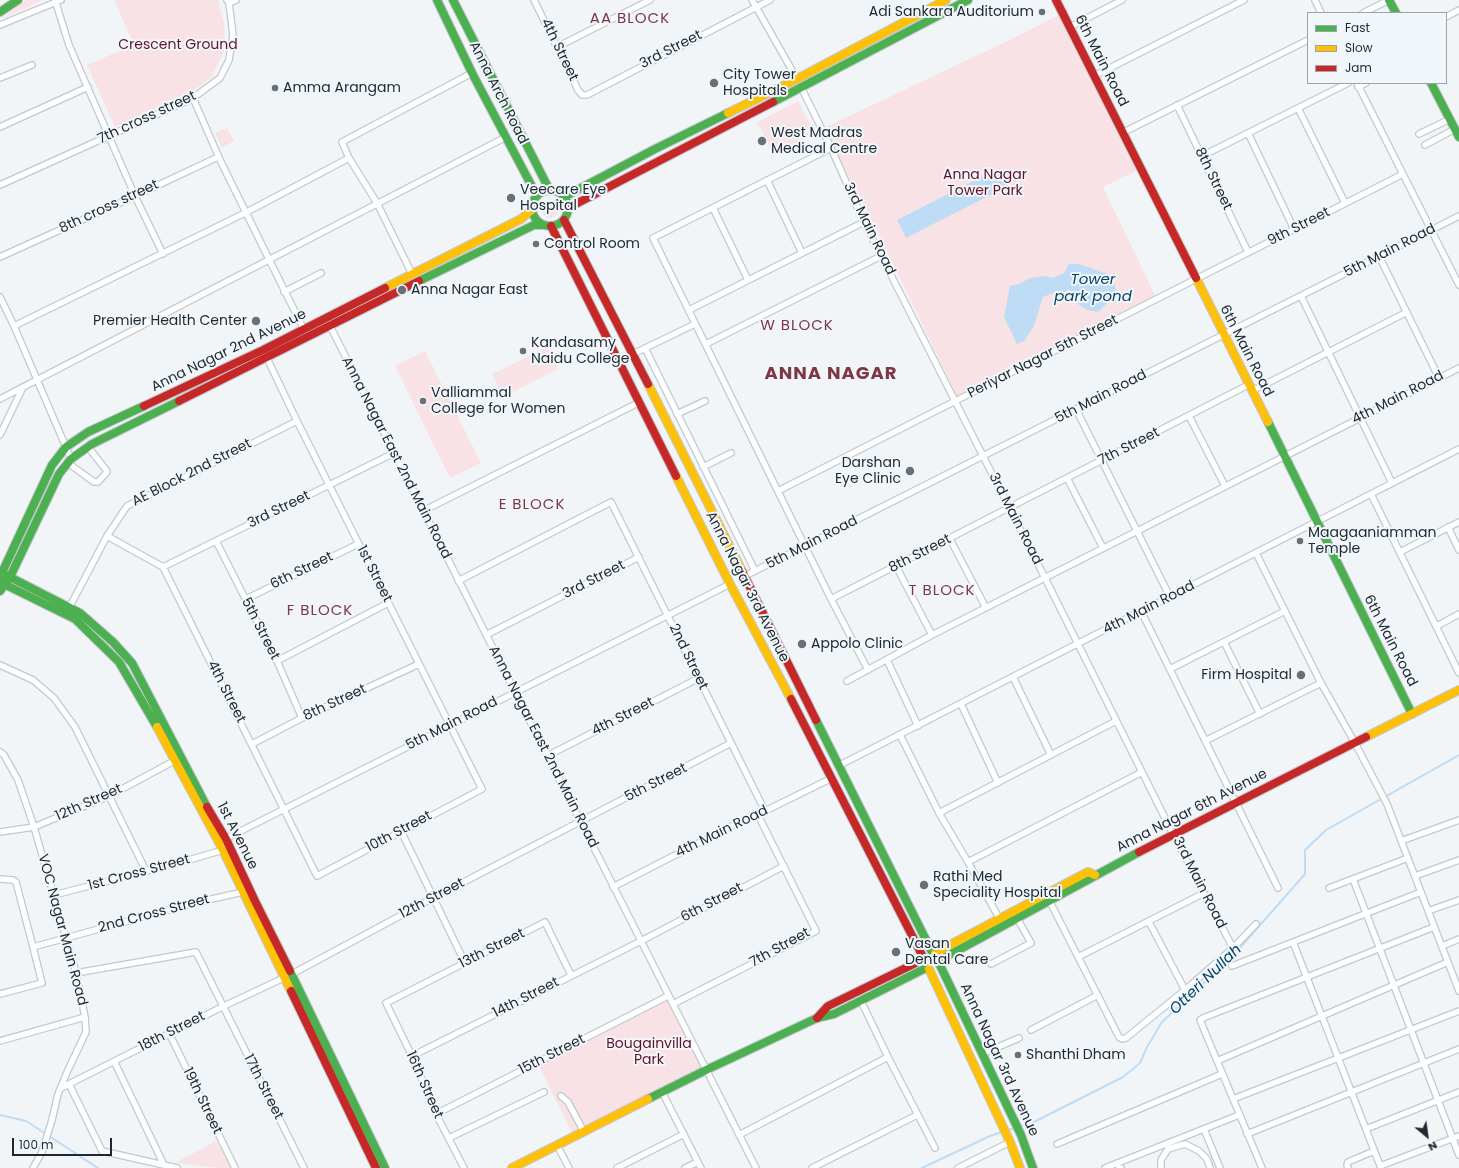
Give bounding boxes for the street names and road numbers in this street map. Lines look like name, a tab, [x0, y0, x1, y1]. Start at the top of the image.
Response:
street label: 6th Main Road	[1071, 12, 1131, 110]
street label: 4th Street	[537, 16, 581, 84]
street label: 3rd Street	[637, 27, 705, 73]
street label: Anna Arch Road	[465, 39, 531, 147]
street label: 7th cross street	[95, 88, 199, 148]
street label: 8th Street	[1191, 145, 1235, 213]
street label: 8th cross street	[57, 177, 161, 237]
street label: 3rd Main Road	[839, 180, 899, 278]
street label: 9th Street	[1265, 204, 1333, 250]
street label: 5th Main Road	[1341, 221, 1439, 281]
street label: 6th Main Road	[1216, 302, 1276, 400]
street label: Anna Nagar 2nd Avenue	[149, 306, 309, 396]
street label: Periyar Nagar 5th Street	[965, 312, 1121, 402]
street label: Anna Nagar East 2nd Main Road	[337, 354, 455, 562]
street label: 5th Main Road	[1052, 367, 1150, 427]
street label: 4th Main Road	[1349, 368, 1447, 428]
street label: 7th Street	[1096, 424, 1162, 470]
street label: AE Block 2nd Street	[129, 436, 255, 510]
street label: 3rd Main Road	[985, 470, 1045, 568]
street label: 3rd Street	[245, 488, 313, 532]
street label: Anna Nagar 3rd Avenue	[702, 509, 792, 665]
street label: 5th Main Road	[763, 513, 861, 573]
street label: 8th Street	[886, 531, 954, 577]
street label: 1st Street	[353, 543, 395, 605]
street label: 6th Street	[268, 549, 336, 593]
street label: 3rd Street	[560, 557, 628, 603]
street label: 4th Main Road	[1100, 578, 1198, 638]
street label: 6th Main Road	[1360, 592, 1420, 690]
street label: 5th Street	[237, 595, 283, 663]
street label: 2nd Street	[665, 621, 711, 693]
street label: Anna Nagar East 2nd Main Road	[484, 643, 602, 851]
street label: 4th Street	[203, 658, 249, 726]
street label: 8th Street	[301, 681, 369, 725]
street label: 5th Main Road	[403, 694, 501, 754]
street label: 4th Street	[589, 694, 657, 740]
street label: 5th Street	[622, 760, 690, 806]
street label: Anna Nagar 6th Avenue	[1114, 766, 1270, 856]
street label: 12th Street	[53, 781, 125, 825]
street label: 1st Avenue	[213, 800, 261, 872]
street label: 4th Main Road	[673, 802, 771, 862]
street label: 10th Street	[363, 808, 435, 856]
street label: 3rd Main Road	[1169, 834, 1229, 932]
street label: 1st Cross Street	[86, 851, 192, 895]
street label: VOC Nagar Main Road	[34, 852, 90, 1008]
street label: 12th Street	[397, 875, 467, 923]
street label: 6th Street	[678, 880, 746, 926]
street label: 2nd Cross Street	[97, 891, 211, 937]
street label: 13th Street	[456, 925, 528, 973]
street label: 7th Street	[747, 925, 813, 971]
street label: 14th Street	[490, 974, 562, 1022]
street label: Anna Nagar 3rd Avenue	[956, 981, 1042, 1139]
street label: 18th Street	[136, 1008, 208, 1056]
street label: 15th Street	[516, 1031, 588, 1079]
street label: 16th Street	[402, 1049, 446, 1121]
street label: 17th Street	[239, 1052, 287, 1122]
street label: 19th Street	[179, 1065, 225, 1137]

